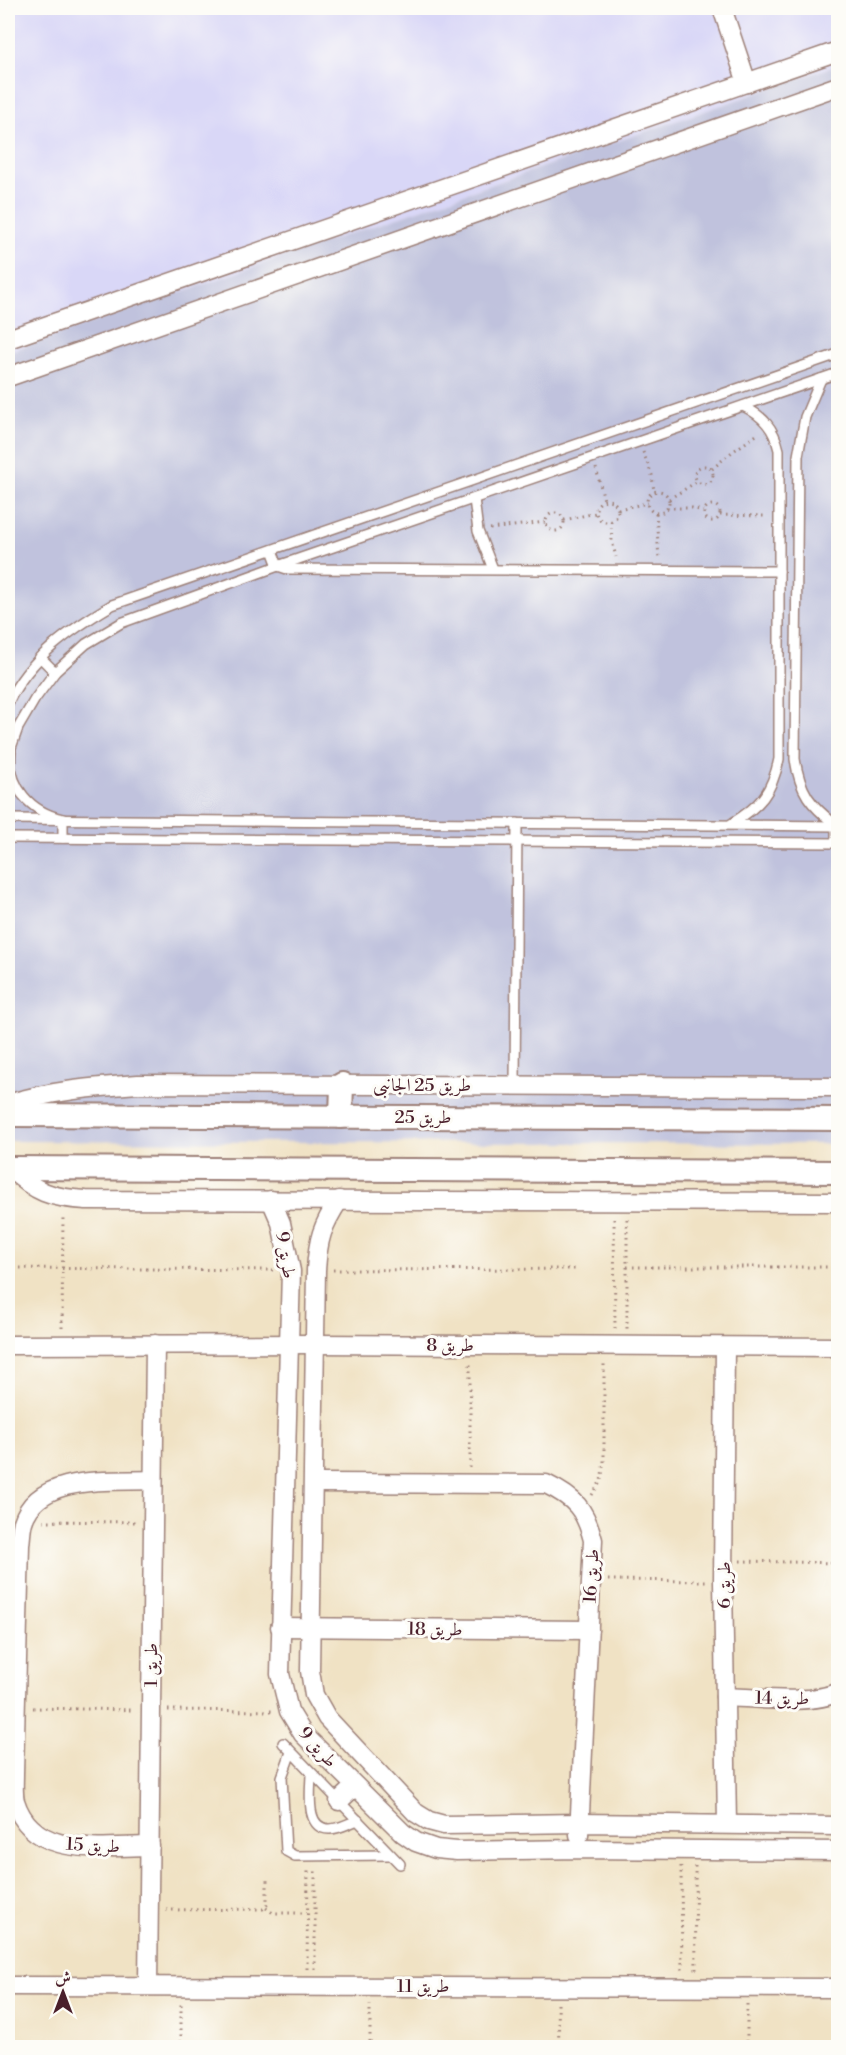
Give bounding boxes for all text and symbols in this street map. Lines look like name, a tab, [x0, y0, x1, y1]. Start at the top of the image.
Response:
street label: طريق 25 الجانبى	[373, 1074, 471, 1099]
street label: طريق 25	[395, 1106, 451, 1129]
street label: طريق 9	[270, 1230, 301, 1280]
street label: طريق 8	[426, 1334, 474, 1357]
street label: طريق 16	[579, 1548, 604, 1604]
street label: طريق 6	[713, 1561, 736, 1609]
street label: طريق 18	[407, 1618, 463, 1641]
street label: طريق 1	[140, 1643, 163, 1687]
street label: طريق 14	[755, 1687, 809, 1710]
street label: طريق 9	[293, 1722, 342, 1773]
street label: طريق 15	[65, 1833, 121, 1858]
north arrow	[33, 1962, 93, 2022]
text: ش	[55, 1968, 71, 1988]
street label: طريق 11	[397, 1975, 449, 1998]

